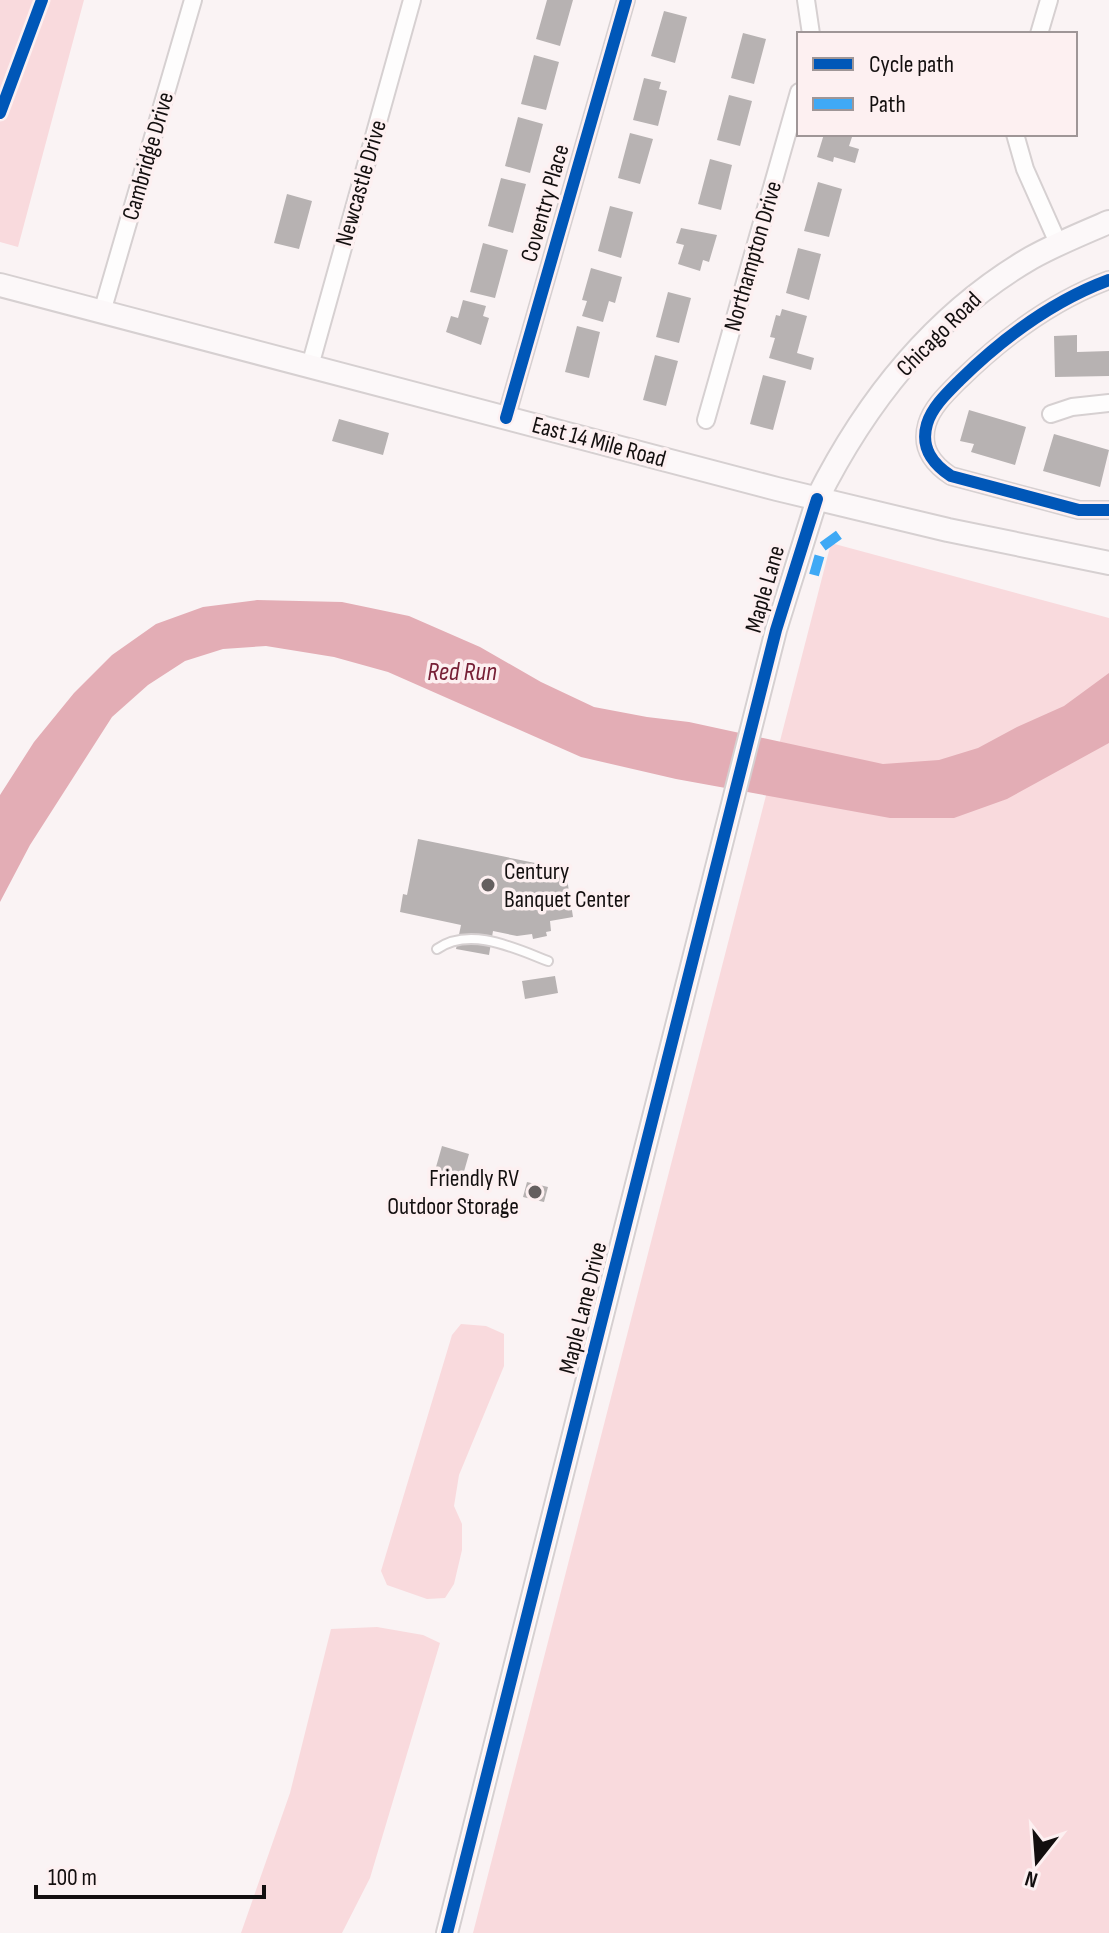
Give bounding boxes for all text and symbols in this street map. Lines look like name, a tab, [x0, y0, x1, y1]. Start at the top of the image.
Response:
legend	[797, 32, 1077, 136]
text: Cycle path	[869, 50, 954, 79]
street label: Cambridge Drive	[116, 89, 180, 223]
text: Path	[869, 90, 906, 119]
street label: Newcastle Drive	[329, 117, 393, 249]
street label: Coventry Place	[514, 141, 576, 265]
street label: Northampton Drive	[718, 178, 788, 334]
street label: Chicago Road	[891, 286, 987, 382]
street label: East 14 Mile Road	[529, 410, 669, 474]
street label: Maple Lane	[739, 542, 791, 636]
water label: Red Run	[427, 657, 497, 688]
place label: Century Banquet Center	[504, 857, 630, 914]
marker: Century Banquet Center	[479, 876, 497, 894]
place label: Friendly RV Outdoor Storage	[387, 1164, 519, 1221]
marker: Friendly RV Outdoor Storage	[526, 1183, 544, 1201]
street label: Maple Lane Drive	[553, 1239, 613, 1377]
north arrow	[997, 1821, 1077, 1901]
scale bar	[36, 1849, 264, 1899]
text: 100 m	[48, 1863, 97, 1892]
text: N	[1022, 1864, 1041, 1893]

